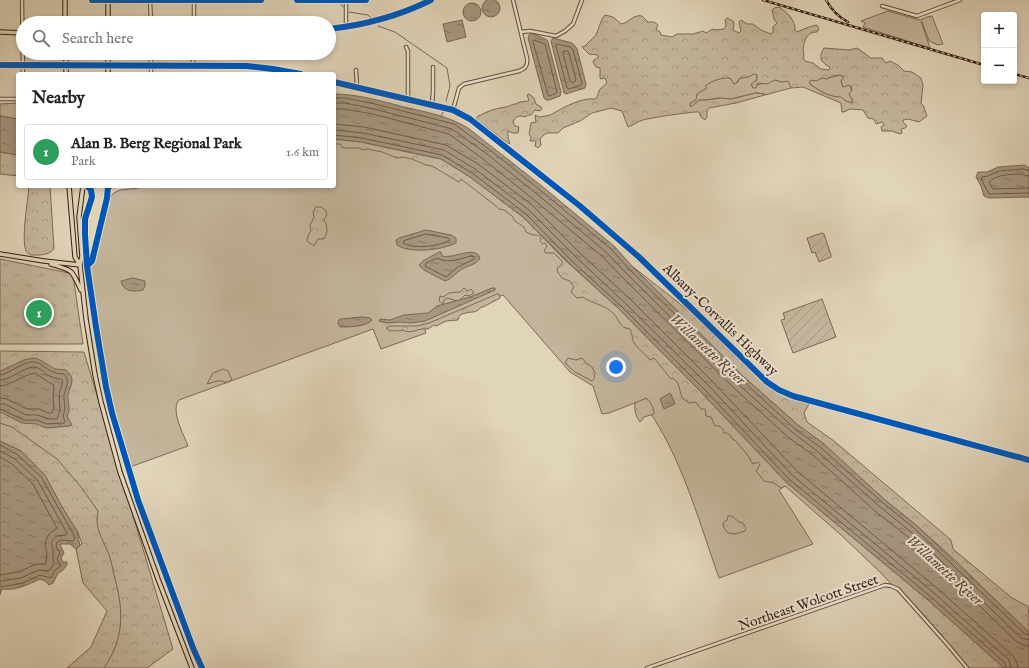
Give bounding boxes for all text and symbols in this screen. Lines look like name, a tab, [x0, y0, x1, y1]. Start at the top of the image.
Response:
map controls	[981, 12, 1017, 84]
button: +	[981, 12, 1017, 48]
search box	[16, 16, 336, 60]
icon: search	[30, 27, 52, 49]
text: Search here	[62, 29, 133, 48]
button: −	[981, 48, 1017, 84]
text: Nearby	[32, 88, 85, 109]
text: Alan B. Berg Regional Park	[71, 134, 242, 153]
text: 1	[44, 144, 48, 161]
text: 1.6 km	[286, 144, 319, 161]
text: Park	[71, 153, 96, 170]
street label: Albany-Corvallis Highway	[658, 259, 782, 380]
pin: 1	[26, 298, 52, 328]
water label: Willamette River	[666, 309, 750, 390]
your location	[606, 357, 626, 377]
water label: Willamette River	[902, 531, 988, 610]
street label: Northeast Wolcott Street	[736, 570, 881, 635]

